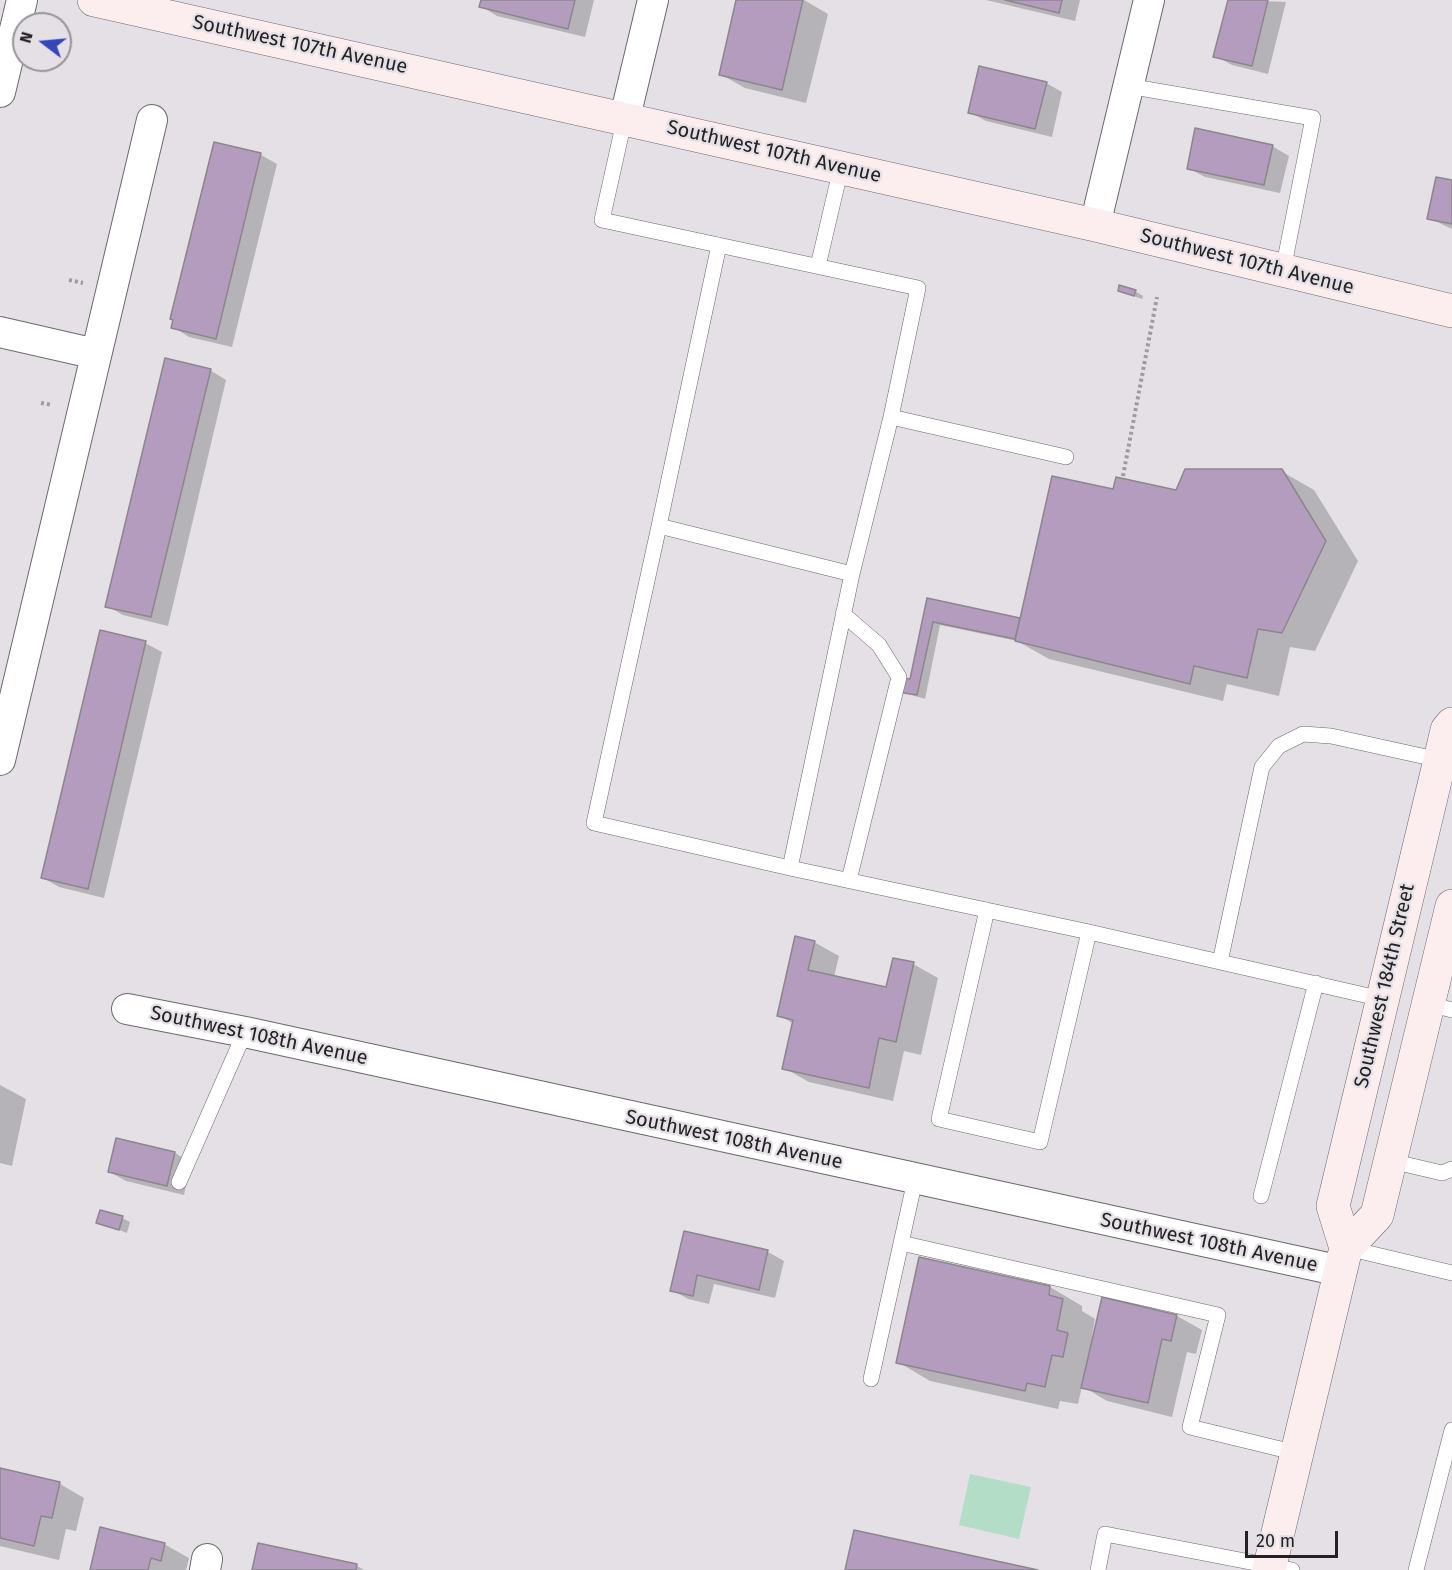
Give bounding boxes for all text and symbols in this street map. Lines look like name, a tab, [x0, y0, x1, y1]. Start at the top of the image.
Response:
street label: Southwest 107th Avenue	[190, 10, 410, 80]
north arrow	[12, 12, 72, 72]
text: N	[16, 30, 37, 45]
street label: Southwest 107th Avenue	[665, 116, 883, 188]
street label: Southwest 107th Avenue	[1138, 224, 1356, 300]
street label: Southwest 184th Street	[1350, 881, 1420, 1091]
street label: Southwest 108th Avenue	[148, 1001, 370, 1071]
street label: Southwest 108th Avenue	[623, 1105, 845, 1175]
street label: Southwest 108th Avenue	[1098, 1208, 1320, 1278]
scale bar	[1248, 1519, 1341, 1557]
text: 20 m	[1256, 1530, 1295, 1552]

